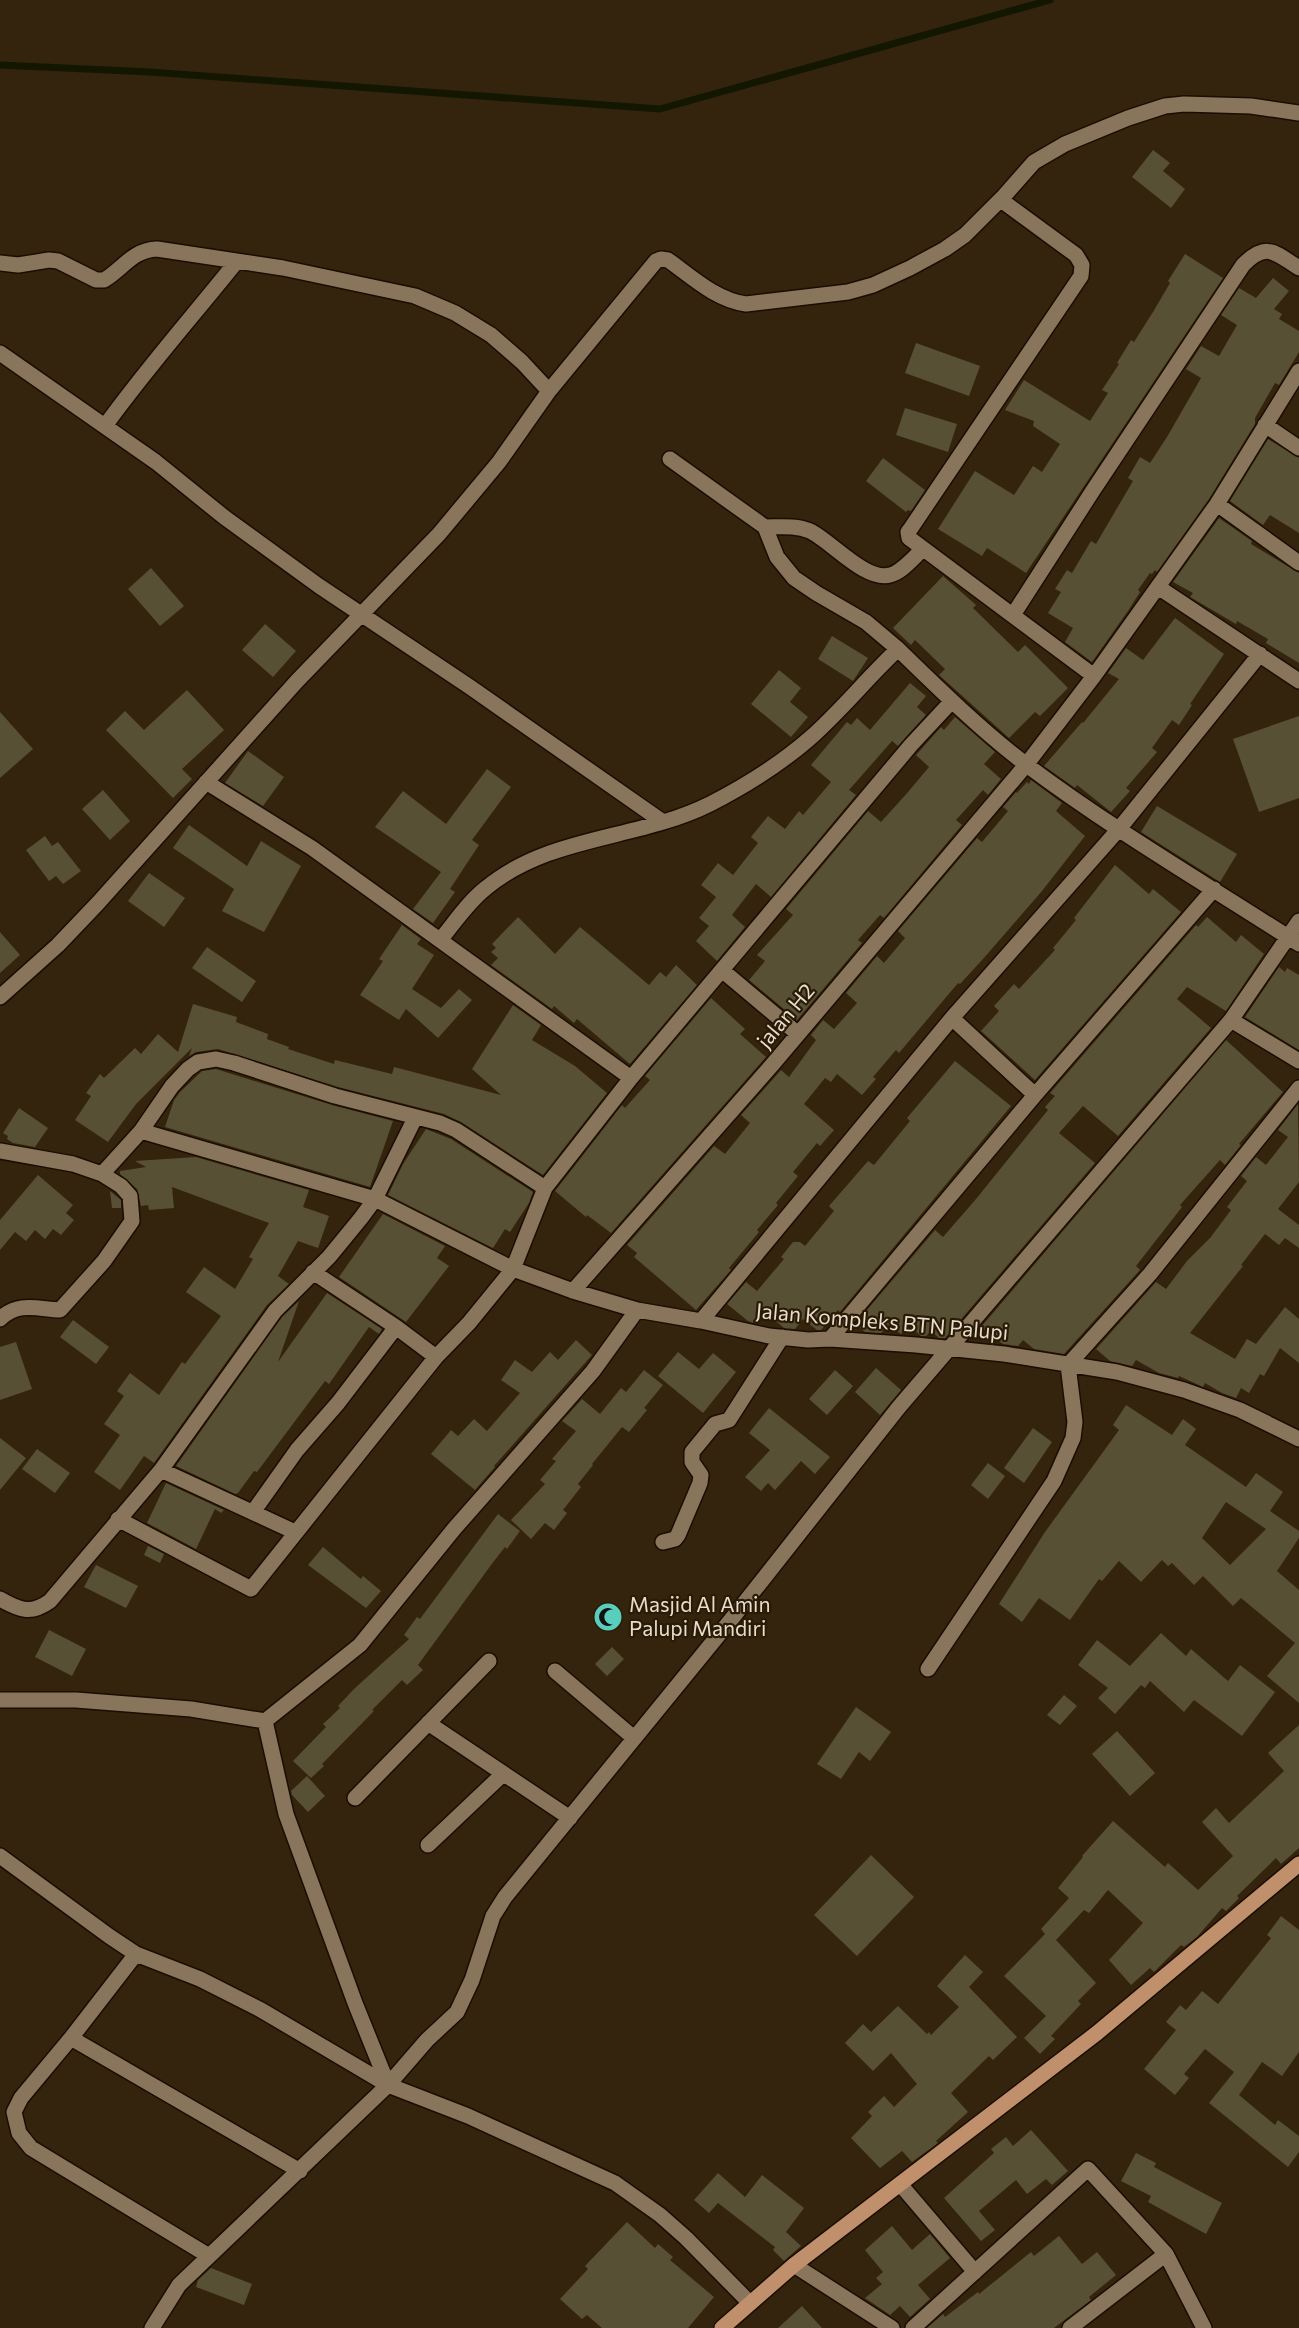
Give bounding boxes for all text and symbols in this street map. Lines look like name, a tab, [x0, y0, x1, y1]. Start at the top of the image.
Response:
street label: jalan H2	[751, 978, 819, 1052]
street label: Jalan Kompleks BTN Palupi	[755, 1297, 1009, 1344]
place label: Masjid Al Amin Palupi Mandiri	[629, 1591, 770, 1640]
mosque icon: Masjid Al Amin Palupi Mandiri	[592, 1601, 624, 1633]

